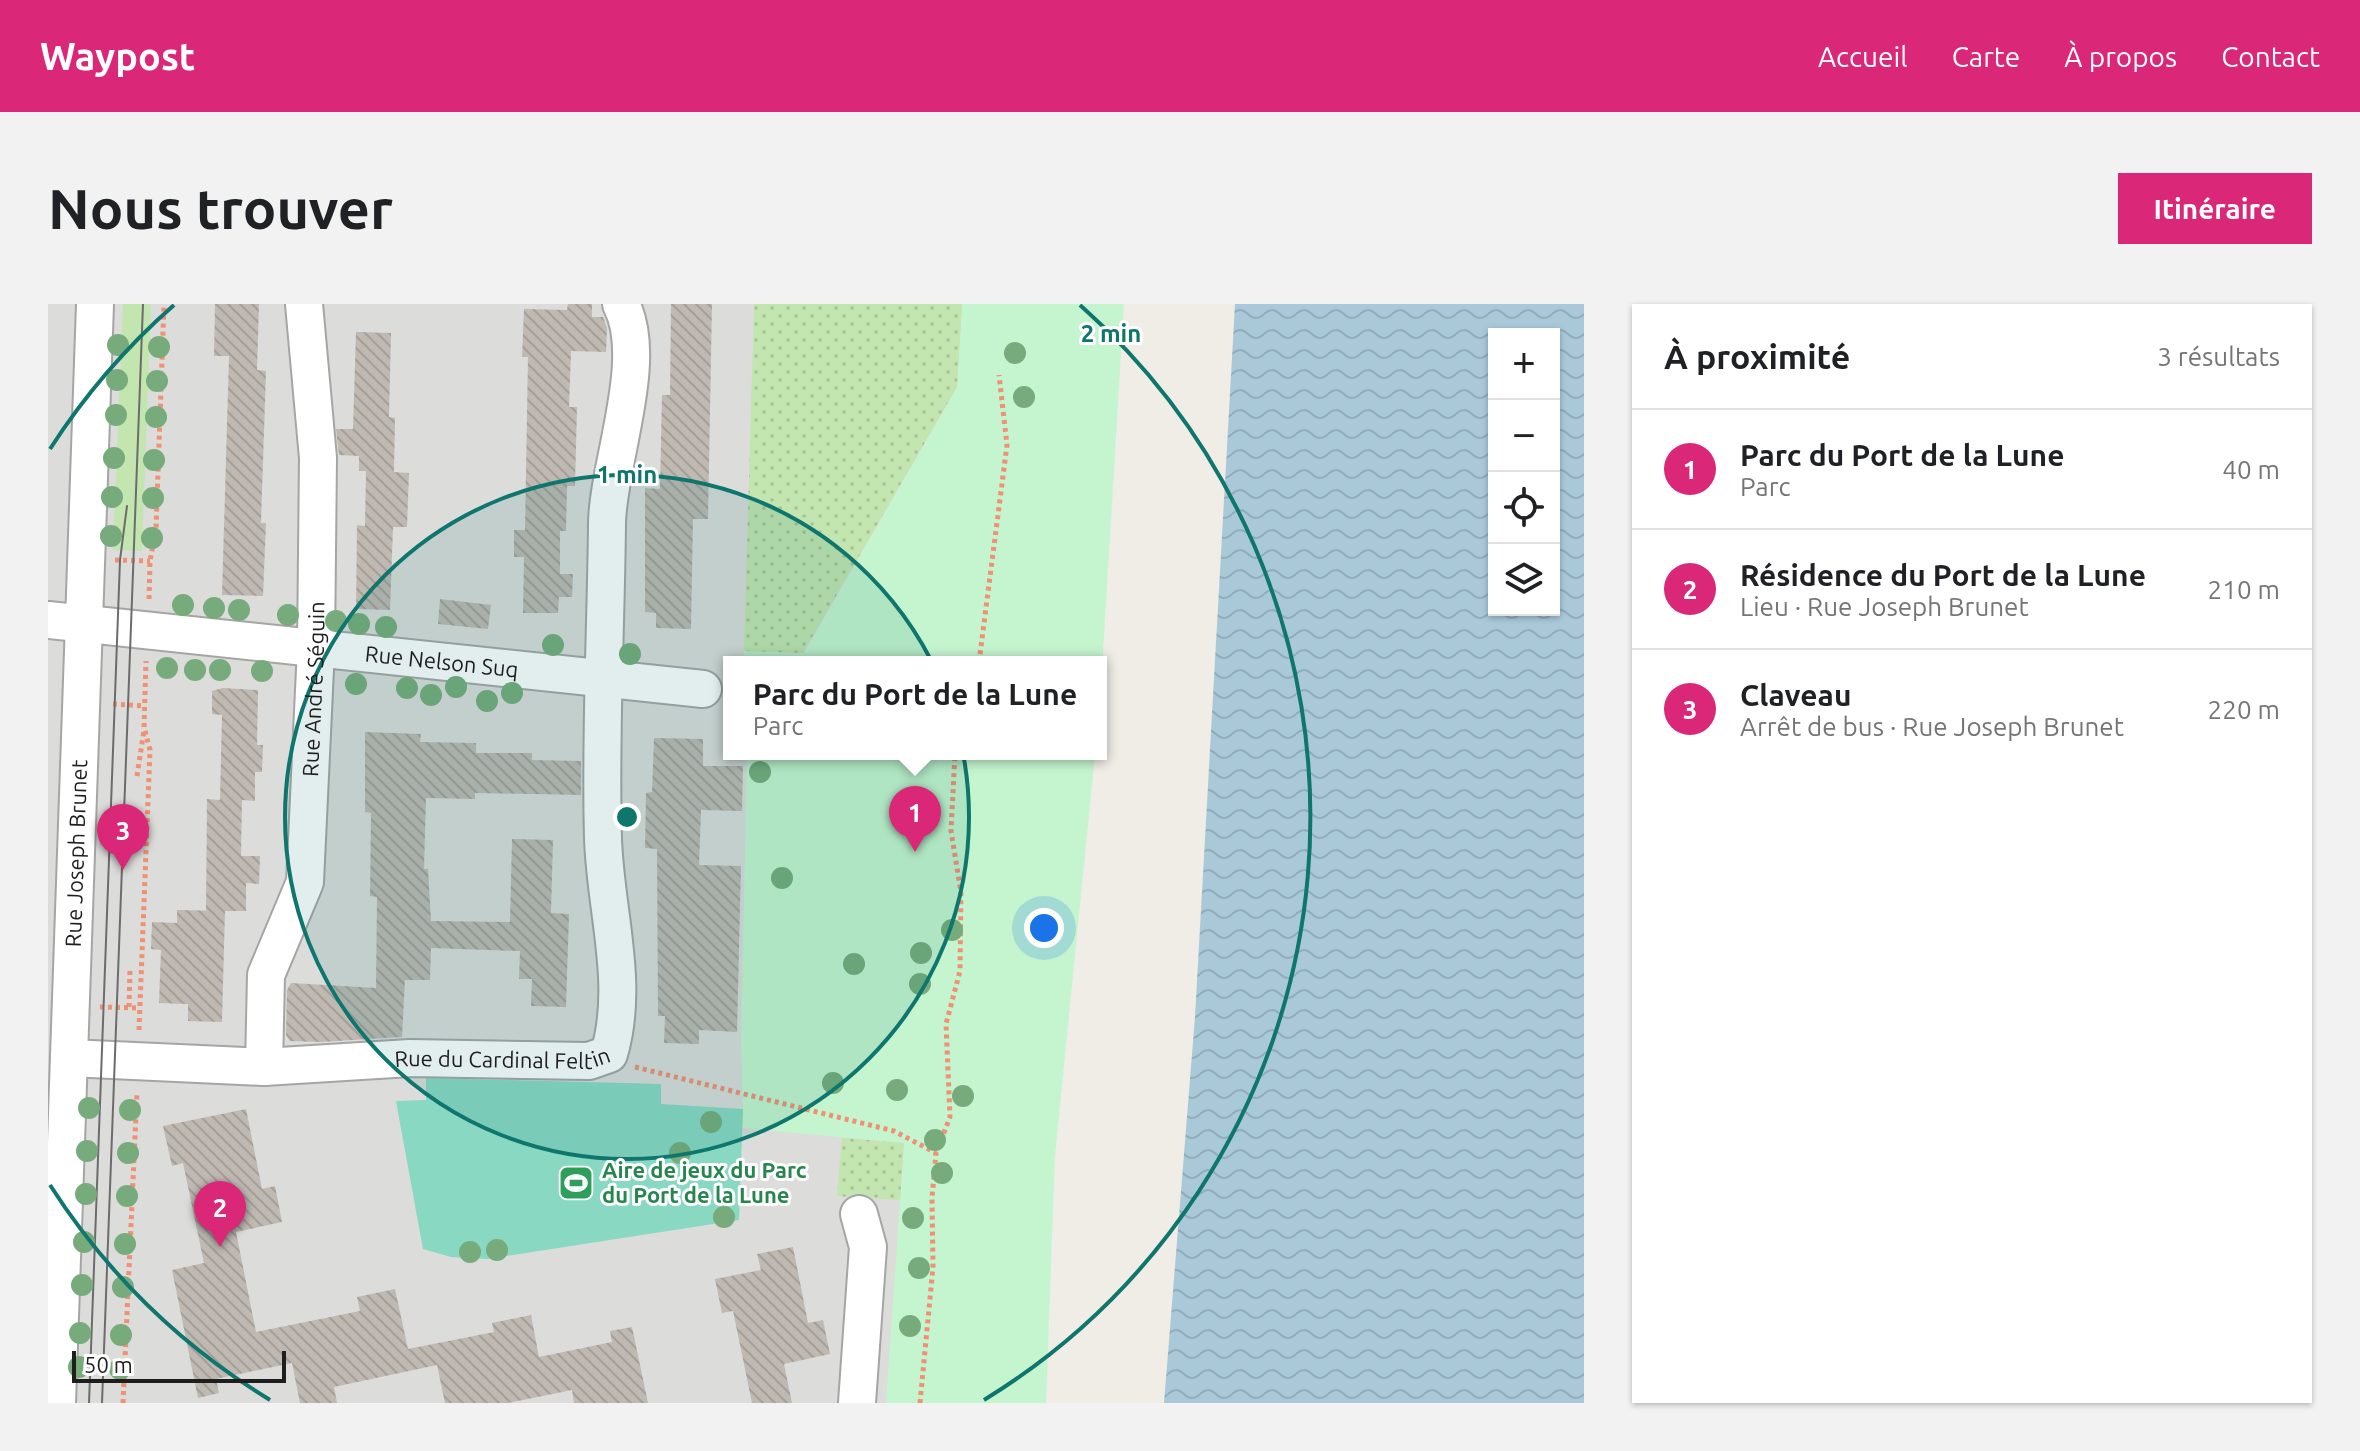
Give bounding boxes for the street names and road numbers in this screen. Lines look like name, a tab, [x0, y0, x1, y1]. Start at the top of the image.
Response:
street label: Rue André Séguin	[297, 601, 328, 777]
street label: Rue Nelson Suq	[364, 640, 520, 681]
street label: Rue Joseph Brunet	[60, 759, 91, 948]
street label: Rue du Cardinal Feltin	[394, 1042, 613, 1073]

